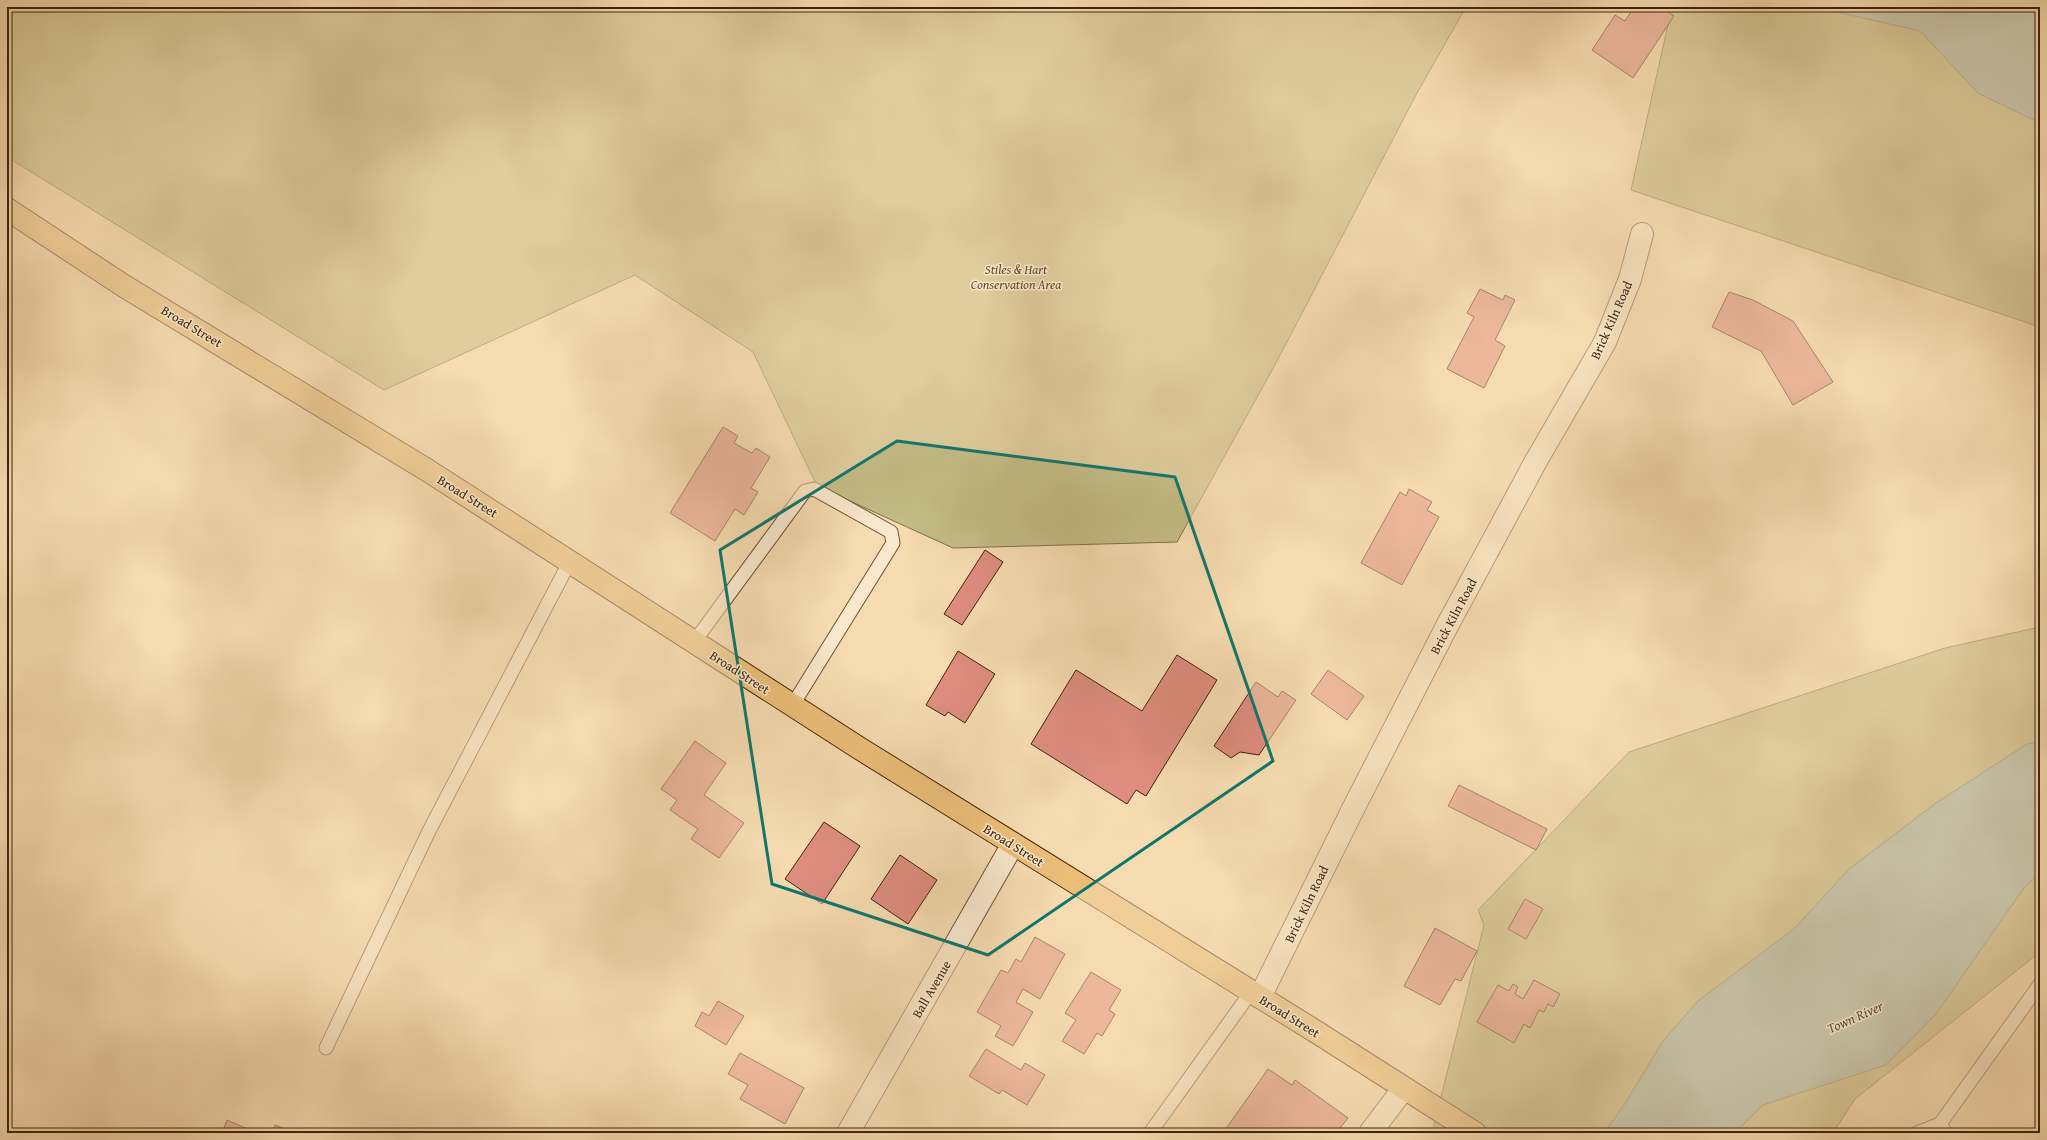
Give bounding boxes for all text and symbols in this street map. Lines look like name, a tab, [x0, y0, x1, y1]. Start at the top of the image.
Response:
park label: Stiles & Hart Conservation Area	[971, 260, 1061, 294]
street label: Brick Kiln Road	[1586, 278, 1637, 362]
street label: Broad Street	[158, 301, 226, 352]
street label: Broad Street	[434, 470, 502, 523]
street label: Brick Kiln Road	[1425, 575, 1482, 658]
street label: Broad Street	[706, 646, 774, 699]
street label: Broad Street	[980, 819, 1048, 872]
street label: Brick Kiln Road	[1280, 862, 1333, 946]
street label: Ball Avenue	[907, 957, 956, 1022]
street label: Broad Street	[1256, 990, 1324, 1043]
water label: Town River	[1824, 995, 1887, 1038]

